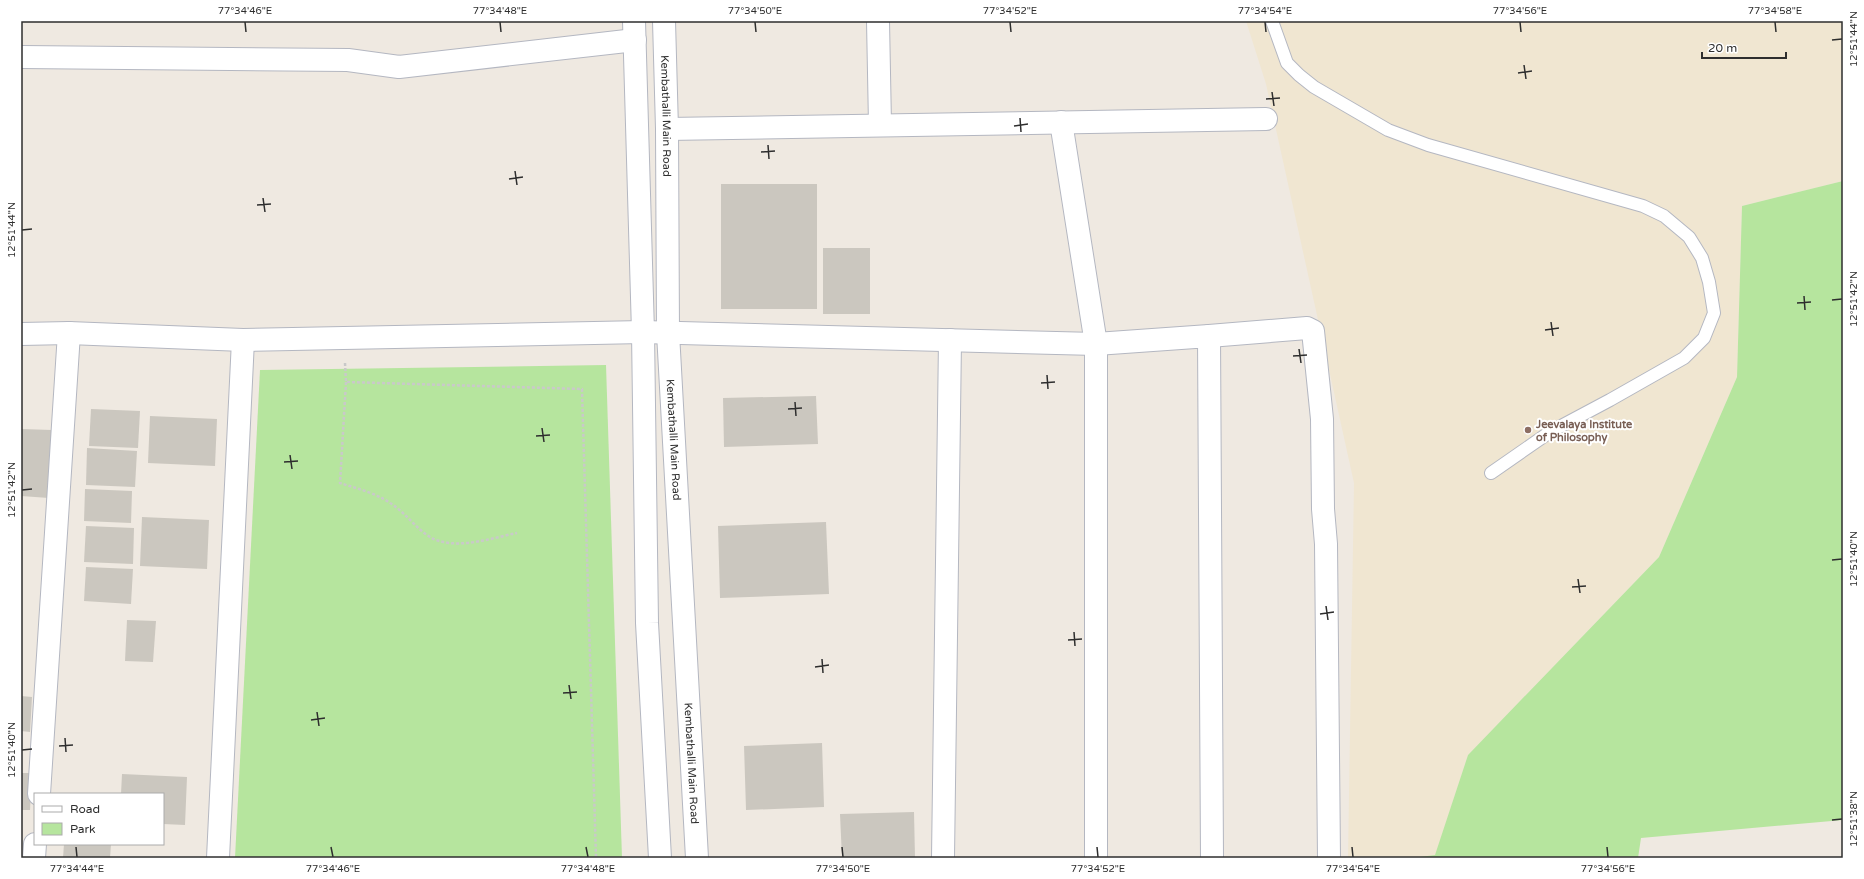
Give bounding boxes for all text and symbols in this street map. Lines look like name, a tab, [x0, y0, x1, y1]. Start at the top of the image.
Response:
text: 77°34'46"E	[218, 5, 272, 17]
text: 77°34'48"E	[473, 5, 527, 17]
text: 77°34'50"E	[728, 5, 782, 17]
text: 77°34'52"E	[983, 5, 1037, 17]
text: 77°34'54"E	[1238, 5, 1292, 17]
text: 77°34'56"E	[1493, 5, 1547, 17]
text: 77°34'58"E	[1748, 5, 1802, 17]
text: 12°51'44"N	[1848, 11, 1860, 67]
scale bar	[1702, 34, 1786, 60]
text: 20 m	[1708, 41, 1737, 55]
street label: Kembathalli Main Road	[658, 55, 673, 177]
text: 12°51'44"N	[6, 202, 18, 258]
text: 12°51'42"N	[1848, 271, 1860, 327]
street label: Kembathalli Main Road	[664, 379, 683, 501]
place label: Jeevalaya Institute of Philosophy	[1535, 418, 1633, 445]
marker: Jeevalaya Institute of Philosophy	[1523, 425, 1533, 435]
text: 12°51'42"N	[6, 462, 18, 518]
text: 12°51'40"N	[1848, 531, 1860, 587]
street label: Kembathalli Main Road	[681, 702, 701, 825]
text: 12°51'40"N	[6, 722, 18, 778]
text: 12°51'38"N	[1848, 791, 1860, 847]
legend	[34, 793, 164, 845]
text: Road	[70, 802, 100, 816]
text: Park	[70, 822, 96, 836]
text: 77°34'44"E	[50, 863, 104, 875]
text: 77°34'46"E	[306, 863, 360, 875]
text: 77°34'48"E	[561, 863, 615, 875]
text: 77°34'50"E	[816, 863, 870, 875]
text: 77°34'52"E	[1071, 863, 1125, 875]
text: 77°34'54"E	[1326, 863, 1380, 875]
text: 77°34'56"E	[1581, 863, 1635, 875]

